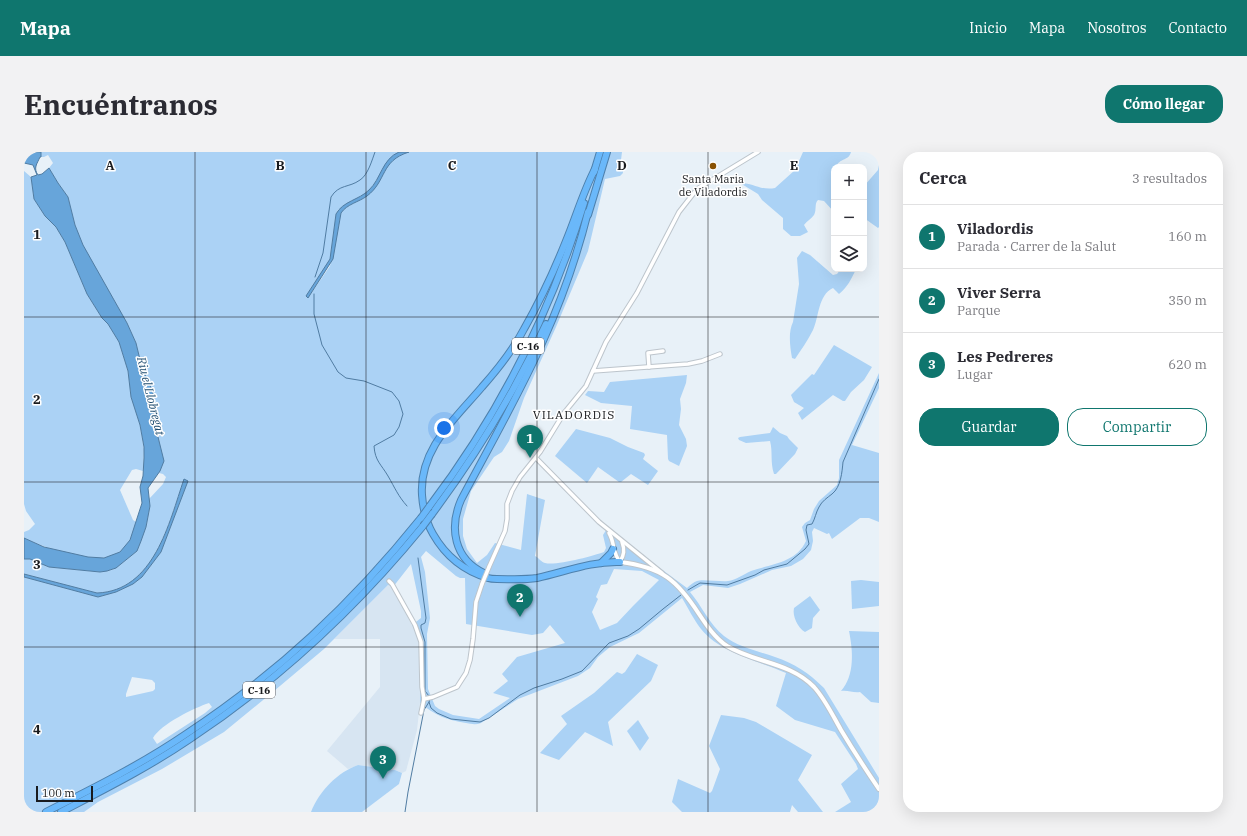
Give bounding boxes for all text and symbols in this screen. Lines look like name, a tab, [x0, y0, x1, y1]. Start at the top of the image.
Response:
text: Mapa	[20, 16, 71, 40]
text: Inicio	[969, 19, 1007, 37]
text: Mapa	[1029, 19, 1065, 37]
text: Nosotros	[1087, 19, 1147, 37]
text: Contacto	[1169, 19, 1227, 37]
button: Cómo llegar	[1105, 85, 1223, 123]
text: Encuéntranos	[24, 86, 218, 123]
text: A	[105, 157, 115, 174]
text: B	[275, 157, 285, 174]
text: C	[448, 157, 457, 174]
text: D	[617, 157, 627, 174]
text: E	[790, 157, 798, 174]
marker: Santa Maria de Viladordis	[708, 161, 718, 171]
map controls	[831, 164, 867, 272]
button: +	[831, 164, 867, 200]
text: Cerca	[919, 167, 967, 189]
text: 3 resultados	[1132, 170, 1207, 187]
place label: Santa Maria de Viladordis	[679, 172, 747, 199]
button: −	[831, 200, 867, 236]
text: Viladordis	[957, 219, 1033, 238]
text: 1	[33, 226, 41, 243]
text: 1	[928, 228, 936, 245]
text: 160 m	[1168, 228, 1207, 245]
button: layers	[831, 236, 867, 272]
text: Parada · Carrer de la Salut	[957, 238, 1116, 255]
text: Viver Serra	[957, 283, 1041, 302]
text: 2	[928, 292, 936, 309]
text: 350 m	[1168, 292, 1207, 309]
text: Parque	[957, 302, 1001, 319]
road number: C-16	[512, 338, 544, 354]
text: Les Pedreres	[957, 347, 1053, 366]
water label: Riu el Llobregat	[134, 354, 168, 438]
text: 3	[928, 356, 936, 373]
text: 620 m	[1168, 356, 1207, 373]
text: Lugar	[957, 366, 993, 383]
text: 2	[33, 391, 41, 408]
district label: VILADORDIS	[533, 407, 615, 422]
button: Guardar	[919, 408, 1059, 446]
button: Compartir	[1067, 408, 1207, 446]
your location	[434, 418, 454, 438]
pin: 1	[517, 425, 543, 458]
text: 3	[33, 556, 41, 573]
pin: 2	[507, 584, 533, 617]
road number: C-16	[243, 682, 275, 698]
text: 4	[33, 721, 41, 738]
pin: 3	[370, 746, 396, 779]
scale bar	[36, 784, 93, 803]
text: 100 m	[42, 786, 75, 800]

